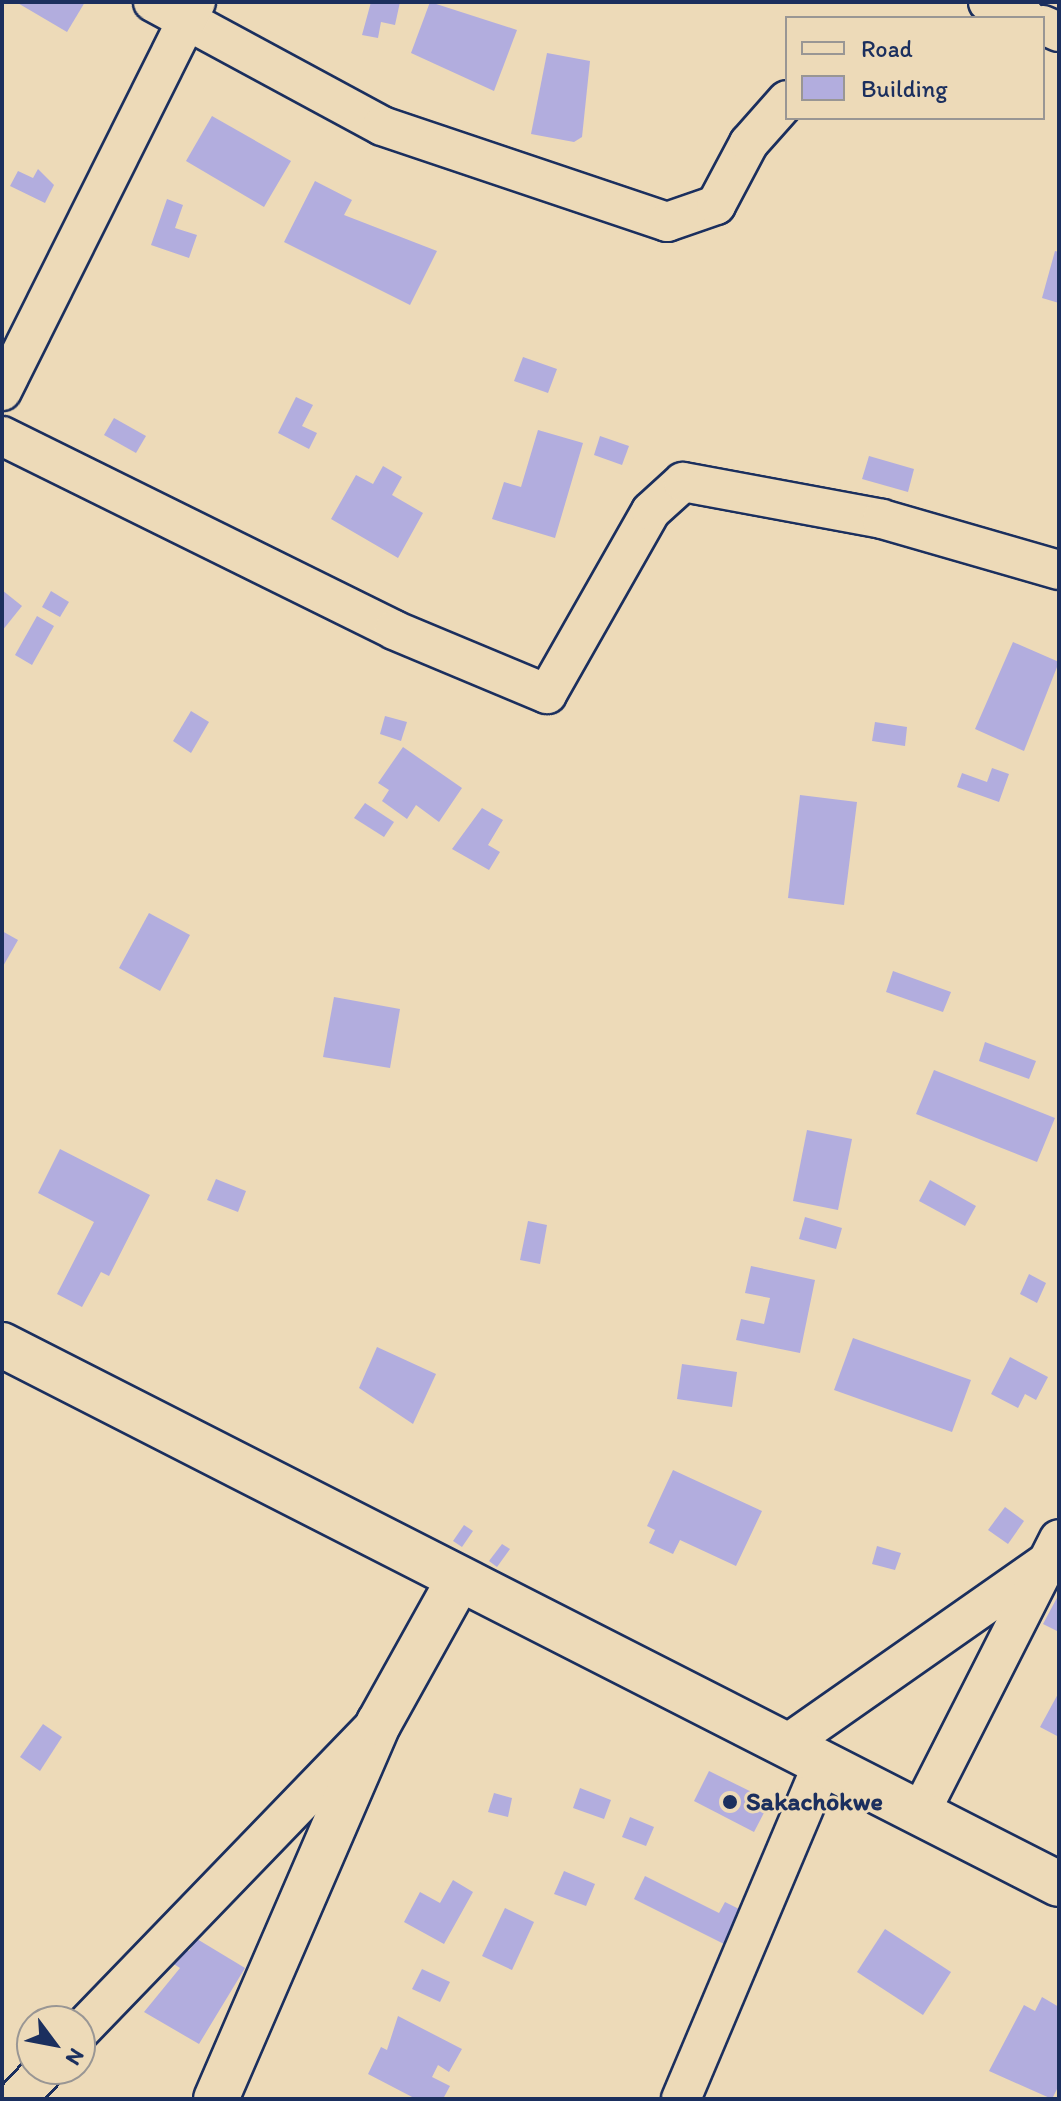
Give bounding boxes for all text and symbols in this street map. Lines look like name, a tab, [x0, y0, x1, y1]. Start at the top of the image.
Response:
legend	[785, 16, 1045, 120]
text: Road	[861, 34, 913, 63]
text: Building	[861, 74, 948, 103]
place label: Sakachokwe	[746, 1786, 883, 1818]
marker: Sakachokwe	[721, 1793, 739, 1811]
north arrow	[16, 2005, 96, 2085]
text: N	[60, 2043, 90, 2070]

